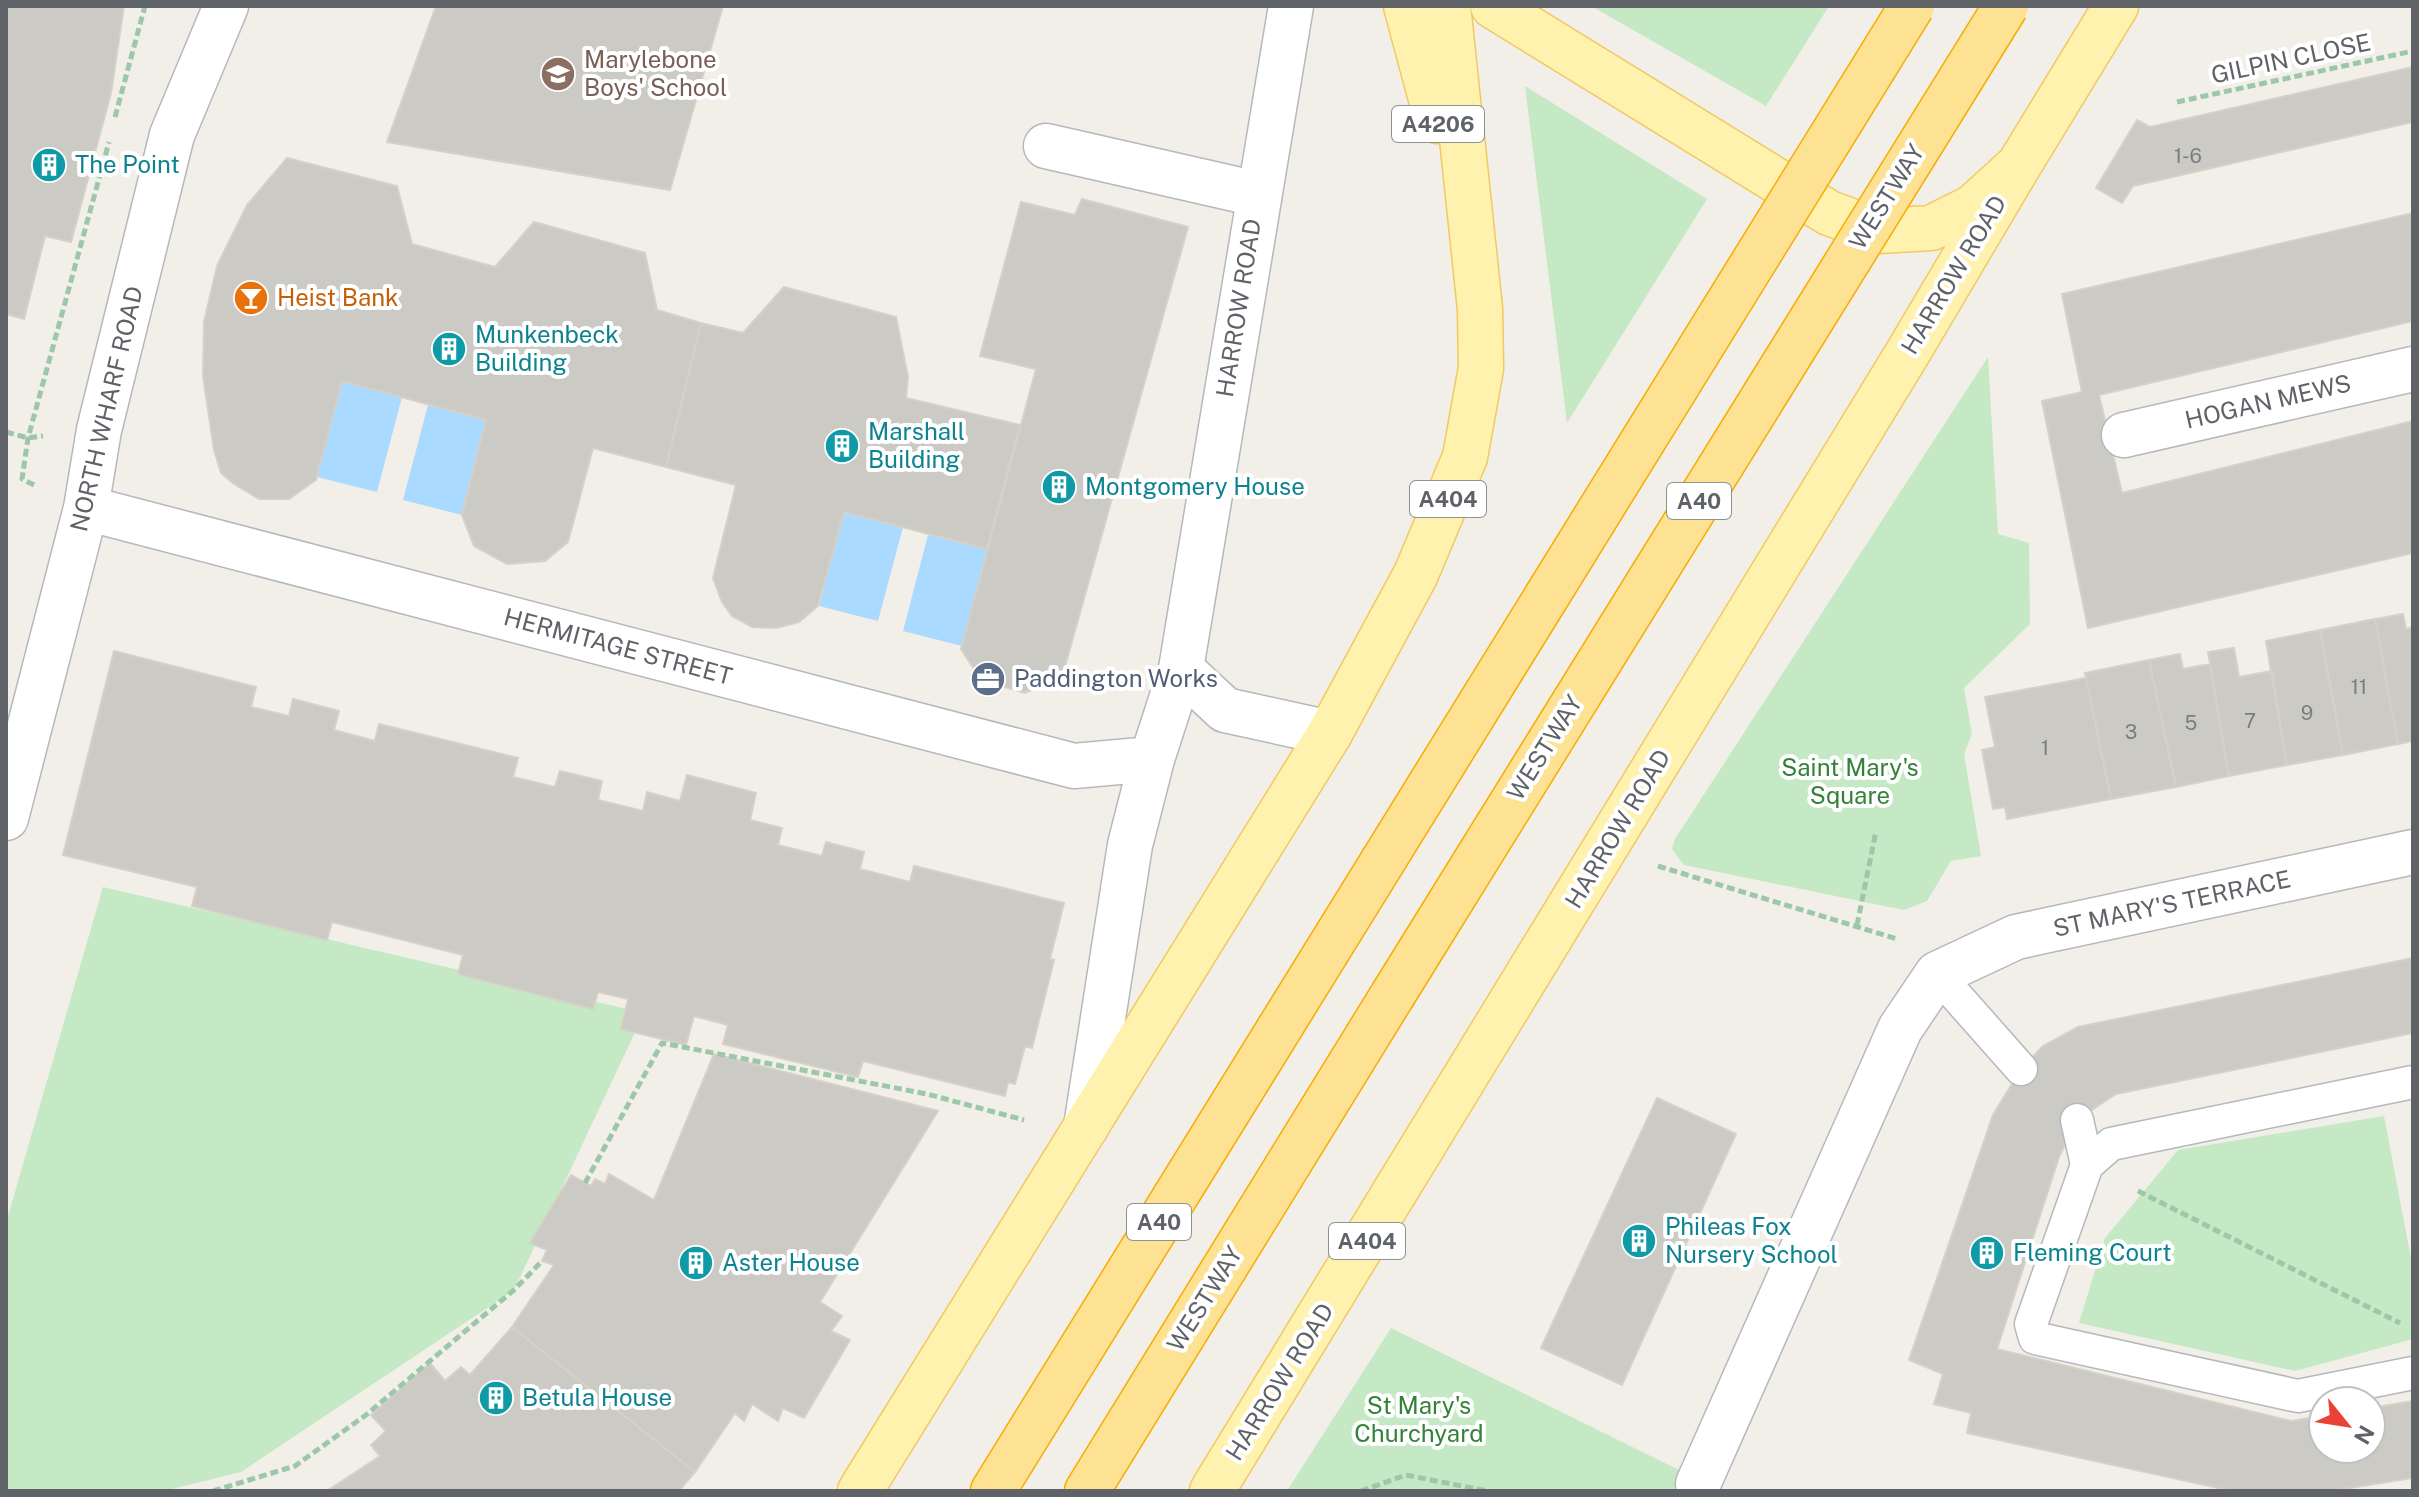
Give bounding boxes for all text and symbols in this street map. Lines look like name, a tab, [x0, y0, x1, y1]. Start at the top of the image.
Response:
street label: GILPIN CLOSE	[2208, 27, 2373, 89]
place label: Marylebone Boys' School	[584, 45, 727, 101]
school or university icon: Marylebone Boys' School	[539, 55, 577, 93]
road number: A4206	[1392, 106, 1484, 142]
street label: WESTWAY	[1843, 138, 1930, 254]
house number: 1-6	[2174, 144, 2202, 168]
building icon: The Point	[30, 146, 68, 184]
place label: The Point	[75, 150, 180, 178]
street label: HARROW ROAD	[1895, 190, 2012, 359]
street label: HARROW ROAD	[1210, 217, 1266, 399]
bar icon: Heist Bank	[232, 279, 270, 317]
street label: NORTH WHARF ROAD	[64, 283, 148, 534]
place label: Heist Bank	[277, 283, 398, 311]
place label: Munkenbeck Building	[475, 320, 619, 376]
building icon: Munkenbeck Building	[430, 330, 468, 368]
street label: HOGAN MEWS	[2182, 368, 2353, 434]
place label: Marshall Building	[868, 417, 965, 473]
building icon: Marshall Building	[823, 427, 861, 465]
building icon: Montgomery House	[1040, 468, 1078, 506]
place label: Montgomery House	[1085, 472, 1305, 500]
road number: A404	[1410, 481, 1486, 517]
road number: A40	[1667, 483, 1731, 519]
street label: HERMITAGE STREET	[501, 602, 735, 690]
office icon: Paddington Works	[969, 660, 1007, 698]
place label: Paddington Works	[1014, 664, 1218, 692]
house number: 11	[2351, 675, 2367, 699]
street label: WESTWAY	[1501, 689, 1588, 805]
house number: 9	[2301, 701, 2313, 725]
house number: 7	[2244, 709, 2256, 733]
house number: 5	[2185, 711, 2197, 735]
house number: 3	[2125, 720, 2137, 744]
house number: 1	[2041, 736, 2049, 760]
street label: HARROW ROAD	[1559, 744, 1676, 913]
park label: Saint Mary's Square	[1781, 753, 1919, 809]
street label: ST MARY'S TERRACE	[2051, 864, 2293, 942]
road number: A40	[1127, 1204, 1191, 1240]
place label: Phileas Fox Nursery School	[1665, 1212, 1838, 1268]
building icon: Phileas Fox Nursery School	[1620, 1222, 1658, 1260]
road number: A404	[1329, 1223, 1405, 1259]
building icon: Fleming Court	[1968, 1234, 2006, 1272]
place label: Fleming Court	[2013, 1238, 2171, 1266]
street label: WESTWAY	[1161, 1240, 1248, 1356]
building icon: Aster House	[677, 1244, 715, 1282]
place label: Aster House	[722, 1248, 860, 1276]
street label: HARROW ROAD	[1220, 1298, 1339, 1465]
building icon: Betula House	[477, 1379, 515, 1417]
place label: Betula House	[522, 1383, 672, 1411]
north arrow	[2307, 1385, 2387, 1465]
park label: St Mary's Churchyard	[1354, 1391, 1484, 1447]
text: N	[2349, 1421, 2380, 1449]

